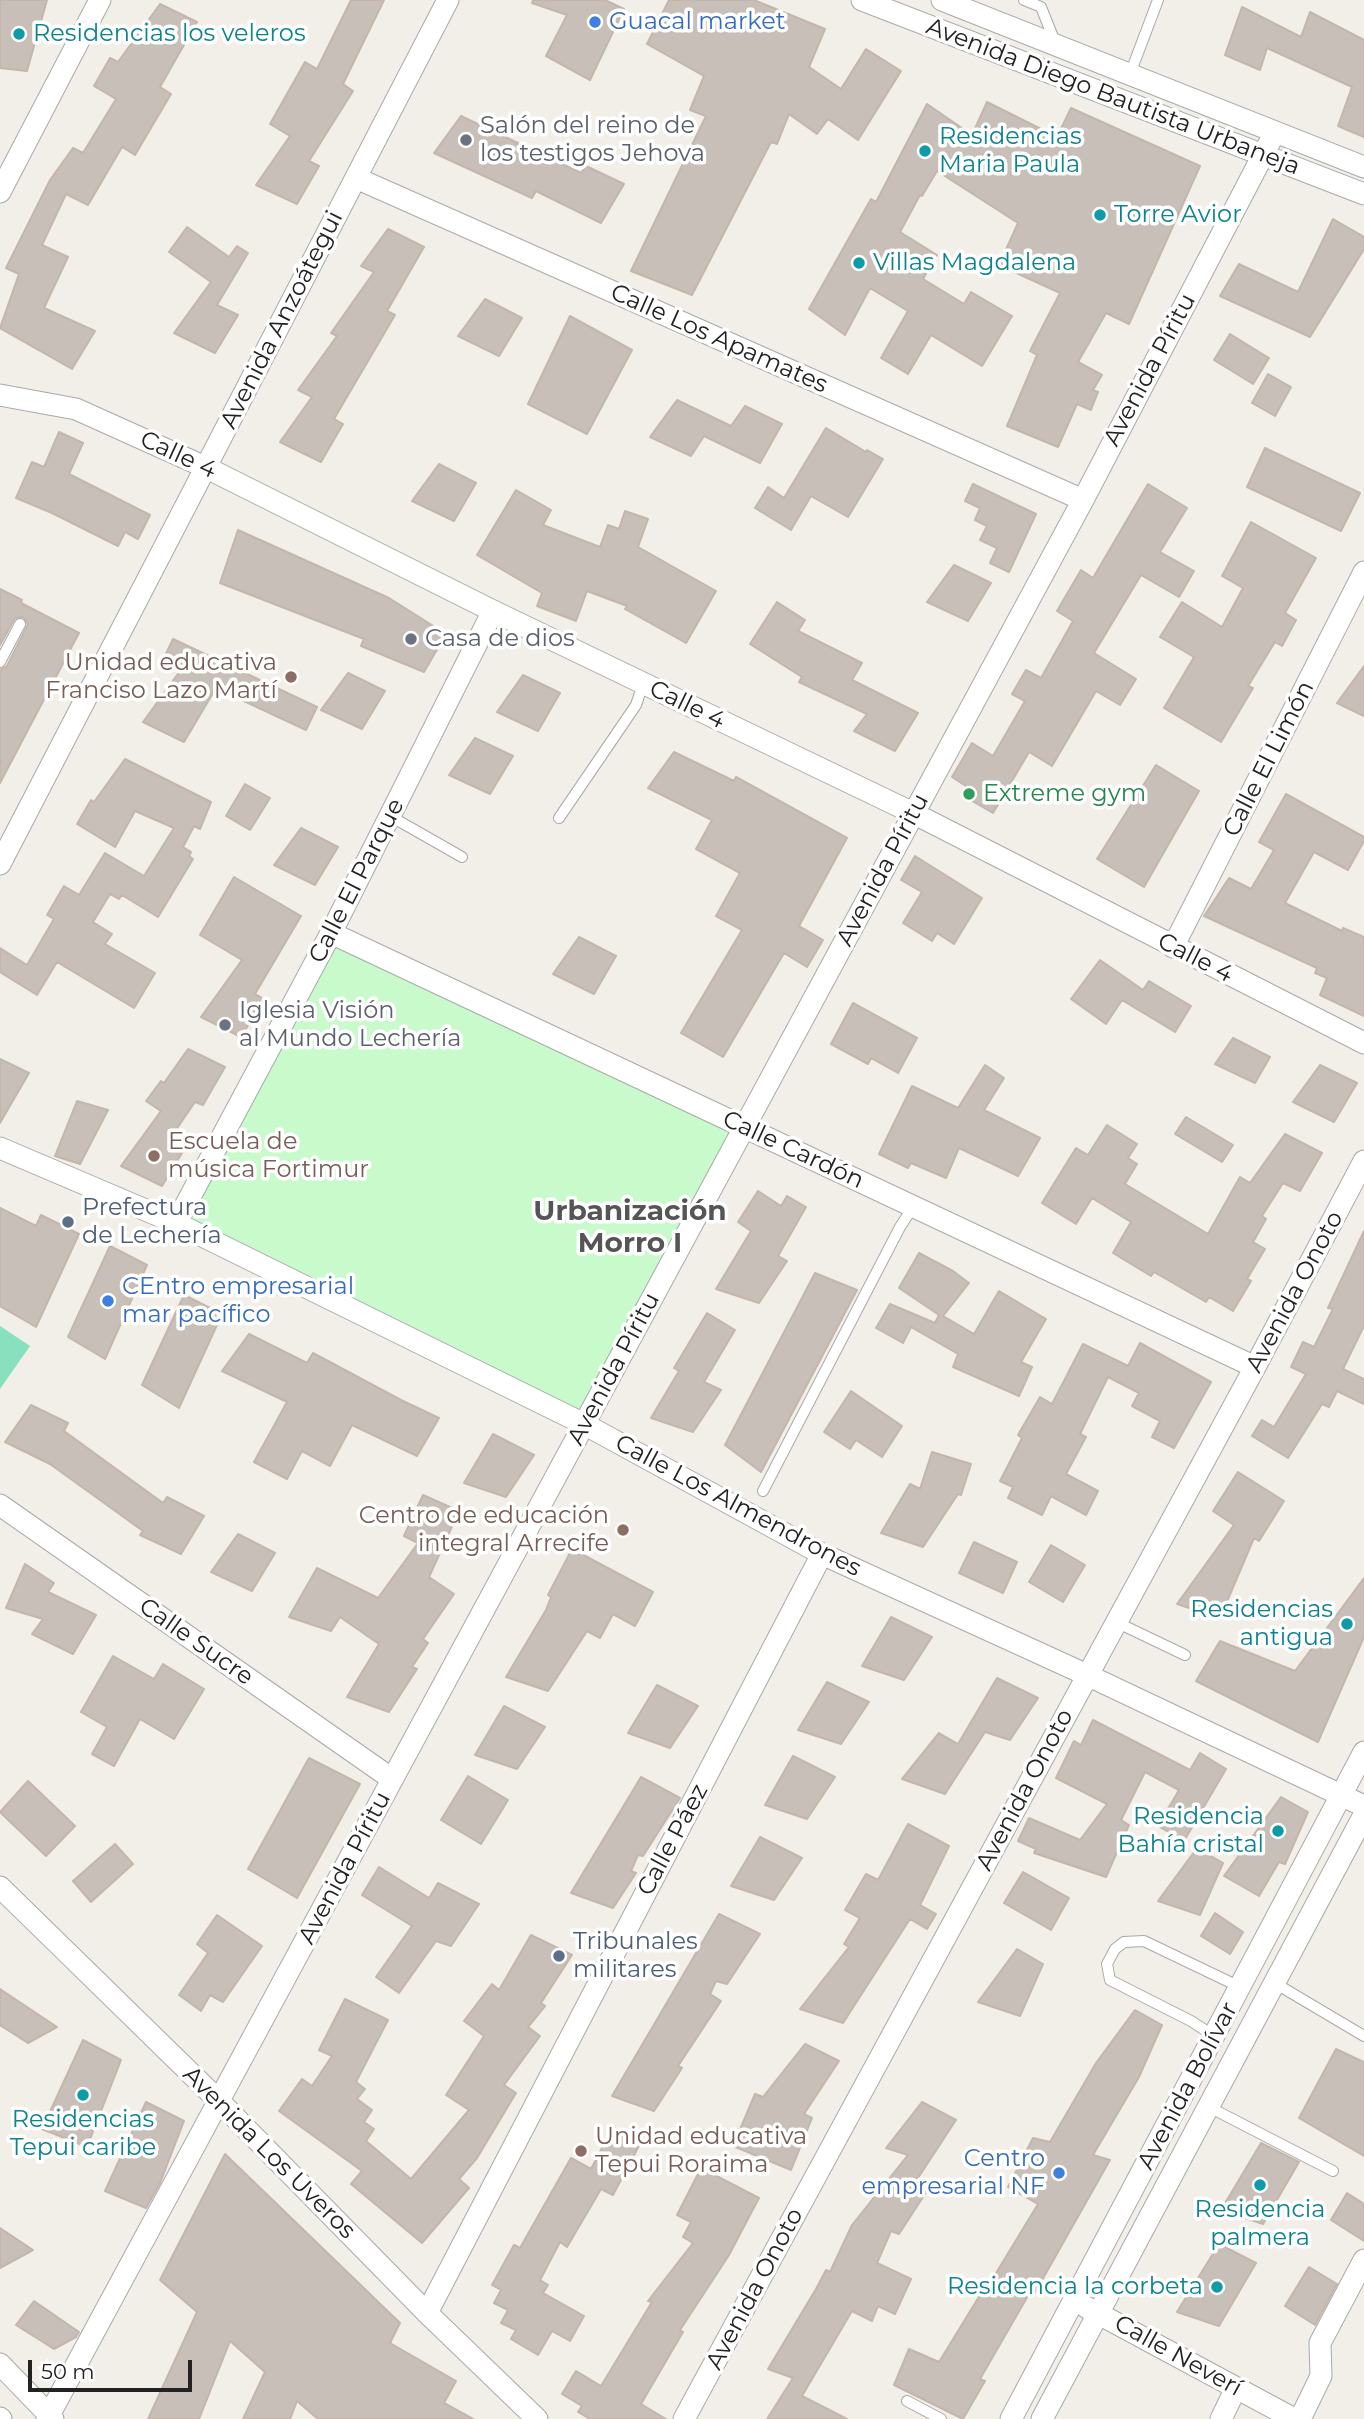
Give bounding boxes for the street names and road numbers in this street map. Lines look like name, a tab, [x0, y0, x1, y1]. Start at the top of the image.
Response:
street label: Avenida Diego Bautista Urbaneja	[922, 12, 1304, 182]
street label: Avenida Anzoátegui	[215, 206, 349, 434]
street label: Calle Los Apamates	[606, 278, 832, 400]
street label: Avenida Píritu	[1098, 289, 1202, 451]
street label: Calle 4	[135, 425, 221, 485]
street label: Calle 4	[644, 674, 730, 736]
street label: Calle El Limón	[1217, 676, 1321, 842]
street label: Avenida Píritu	[831, 789, 935, 951]
street label: Calle El Parque	[303, 794, 411, 968]
street label: Calle 4	[1153, 927, 1237, 989]
street label: Calle Cardón	[718, 1105, 868, 1195]
street label: Avenida Onoto	[1240, 1206, 1350, 1378]
street label: Avenida Píritu	[562, 1288, 666, 1450]
street label: Calle Los Almendrones	[610, 1429, 866, 1583]
street label: Calle Sucre	[133, 1592, 259, 1692]
street label: Avenida Onoto	[970, 1704, 1080, 1876]
street label: Calle Páez	[632, 1779, 714, 1901]
street label: Avenida Píritu	[293, 1787, 397, 1949]
street label: Avenida Bolívar	[1132, 1997, 1244, 2175]
street label: Avenida Los Uveros	[177, 2061, 361, 2245]
street label: Avenida Onoto	[700, 2203, 810, 2375]
street label: Calle Neverí	[1109, 2309, 1247, 2403]

